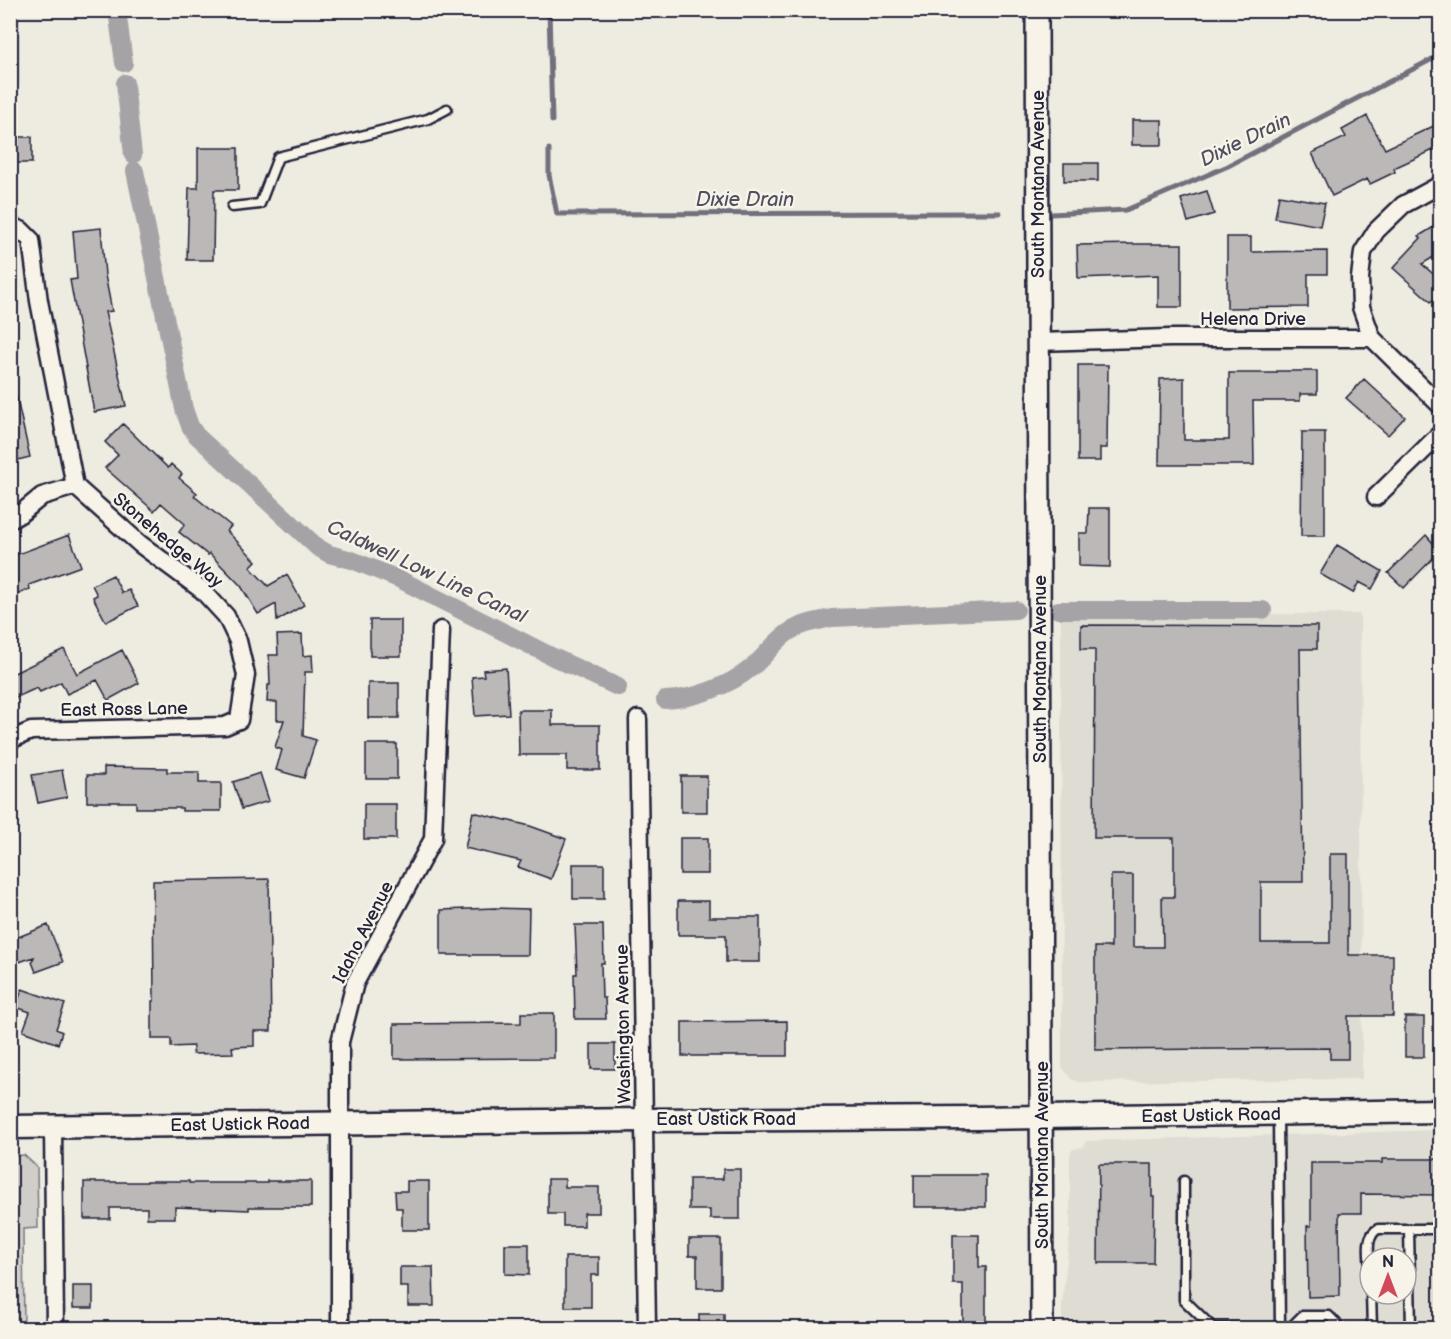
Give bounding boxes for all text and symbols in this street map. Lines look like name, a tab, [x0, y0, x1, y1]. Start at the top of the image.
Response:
street label: South Montana Avenue	[1028, 90, 1049, 278]
water label: Dixie Drain	[1196, 108, 1295, 172]
water label: Dixie Drain	[696, 188, 794, 212]
street label: Helena Drive	[1200, 309, 1306, 330]
street label: Stonehedge Way	[109, 488, 227, 593]
water label: Caldwell Low Line Canal	[323, 515, 532, 629]
street label: South Montana Avenue	[1030, 575, 1051, 763]
street label: East Ross Lane	[60, 698, 188, 721]
street label: Idaho Avenue	[329, 877, 398, 987]
street label: Washington Avenue	[612, 944, 635, 1104]
street label: South Montana Avenue	[1032, 1061, 1053, 1249]
street label: East Ustick Road	[1141, 1104, 1281, 1127]
street label: East Ustick Road	[656, 1109, 796, 1130]
street label: East Ustick Road	[170, 1113, 310, 1136]
north arrow	[1358, 1246, 1418, 1306]
text: N	[1382, 1253, 1394, 1272]

